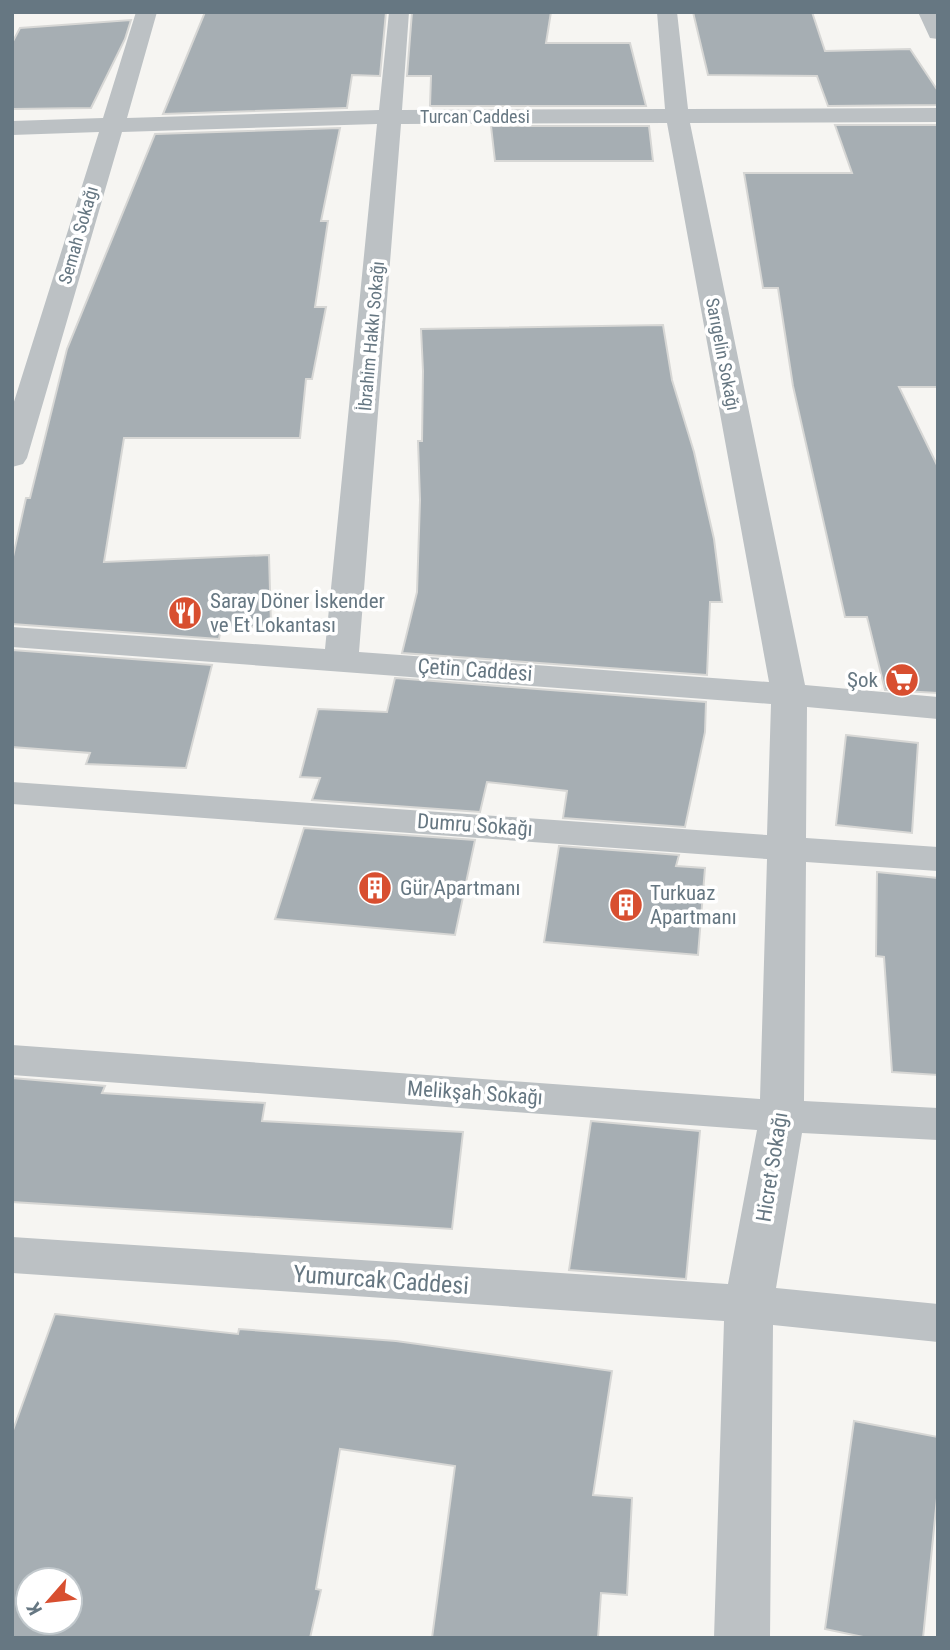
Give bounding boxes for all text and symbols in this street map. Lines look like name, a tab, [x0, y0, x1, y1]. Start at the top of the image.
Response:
street label: Turcan Caddesi	[420, 106, 530, 127]
street label: Semah Sokağı	[54, 184, 102, 286]
street label: İbrahim Hakkı Sokağı	[354, 260, 388, 412]
street label: Sarıgelin Sokağı	[702, 296, 744, 412]
place label: Saray Döner İskender ve Et Lokantası	[210, 589, 385, 637]
restaurant icon: Saray Döner İskender ve Et Lokantası	[166, 594, 204, 632]
street label: Çetin Caddesi	[417, 654, 533, 686]
supermarket icon: Şok	[883, 661, 921, 699]
place label: Şok	[847, 668, 879, 692]
street label: Dumru Sokağı	[417, 809, 533, 841]
building icon: Gür Apartmanı	[356, 869, 394, 907]
place label: Gür Apartmanı	[400, 876, 520, 900]
place label: Turkuaz Apartmanı	[650, 881, 737, 929]
building icon: Turkuaz Apartmanı	[607, 886, 645, 924]
street label: Melikşah Sokağı	[406, 1076, 544, 1110]
street label: Hicret Sokağı	[751, 1110, 793, 1224]
street label: Yumurcak Caddesi	[292, 1260, 470, 1300]
north arrow	[14, 1566, 84, 1636]
text: K	[22, 1598, 47, 1619]

